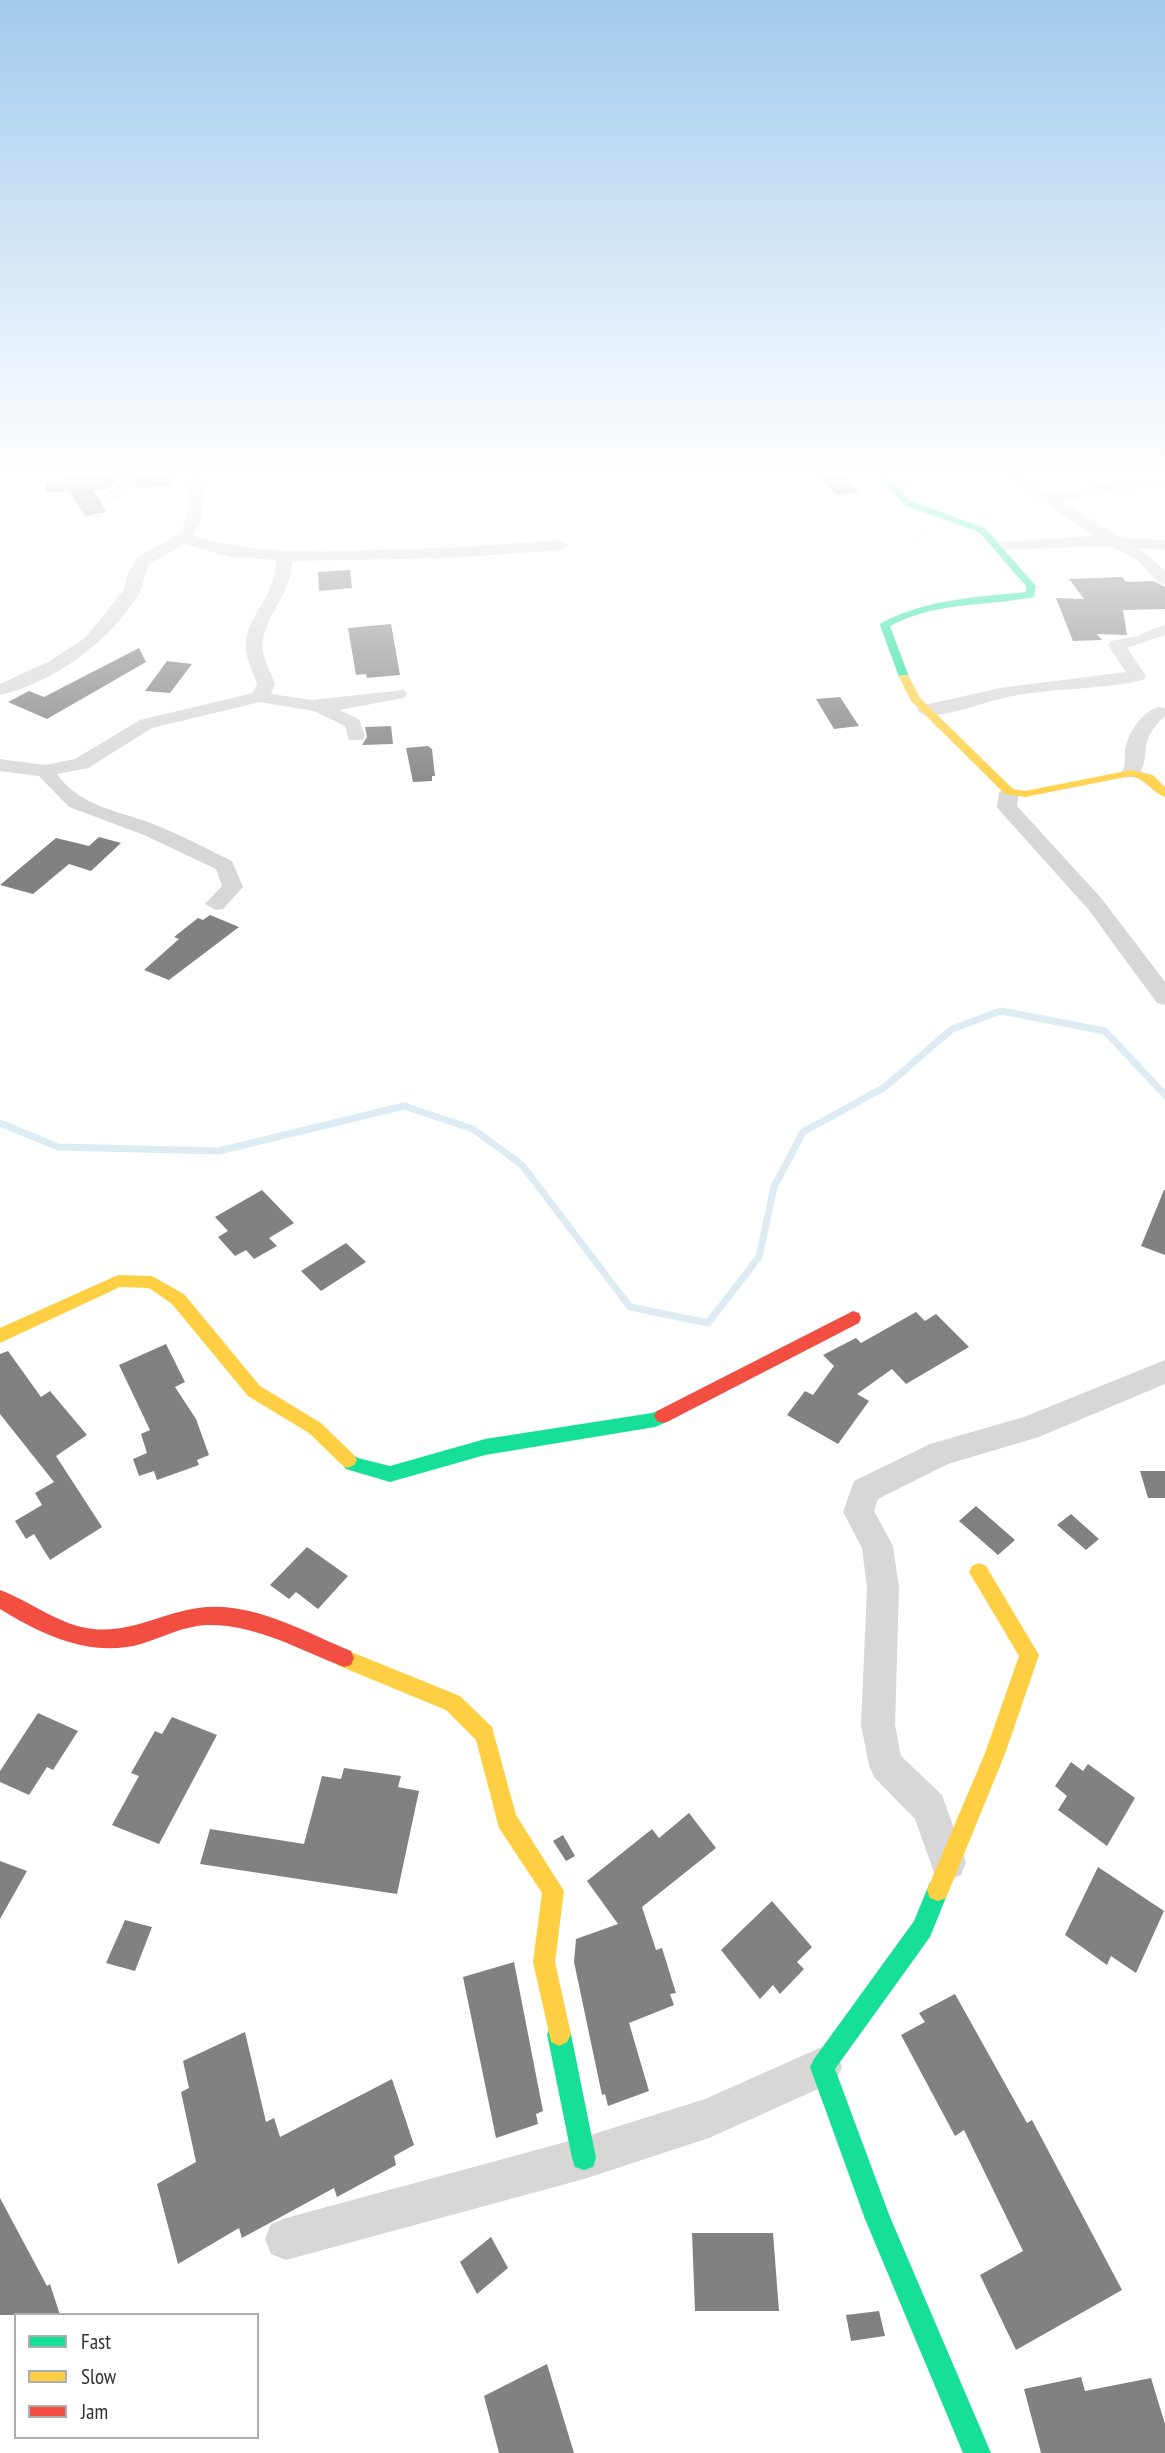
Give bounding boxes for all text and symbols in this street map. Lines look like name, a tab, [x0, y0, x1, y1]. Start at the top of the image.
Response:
legend	[14, 2313, 259, 2439]
text: Fast	[81, 2328, 111, 2355]
text: Slow	[81, 2363, 116, 2390]
text: Jam	[81, 2398, 108, 2425]

